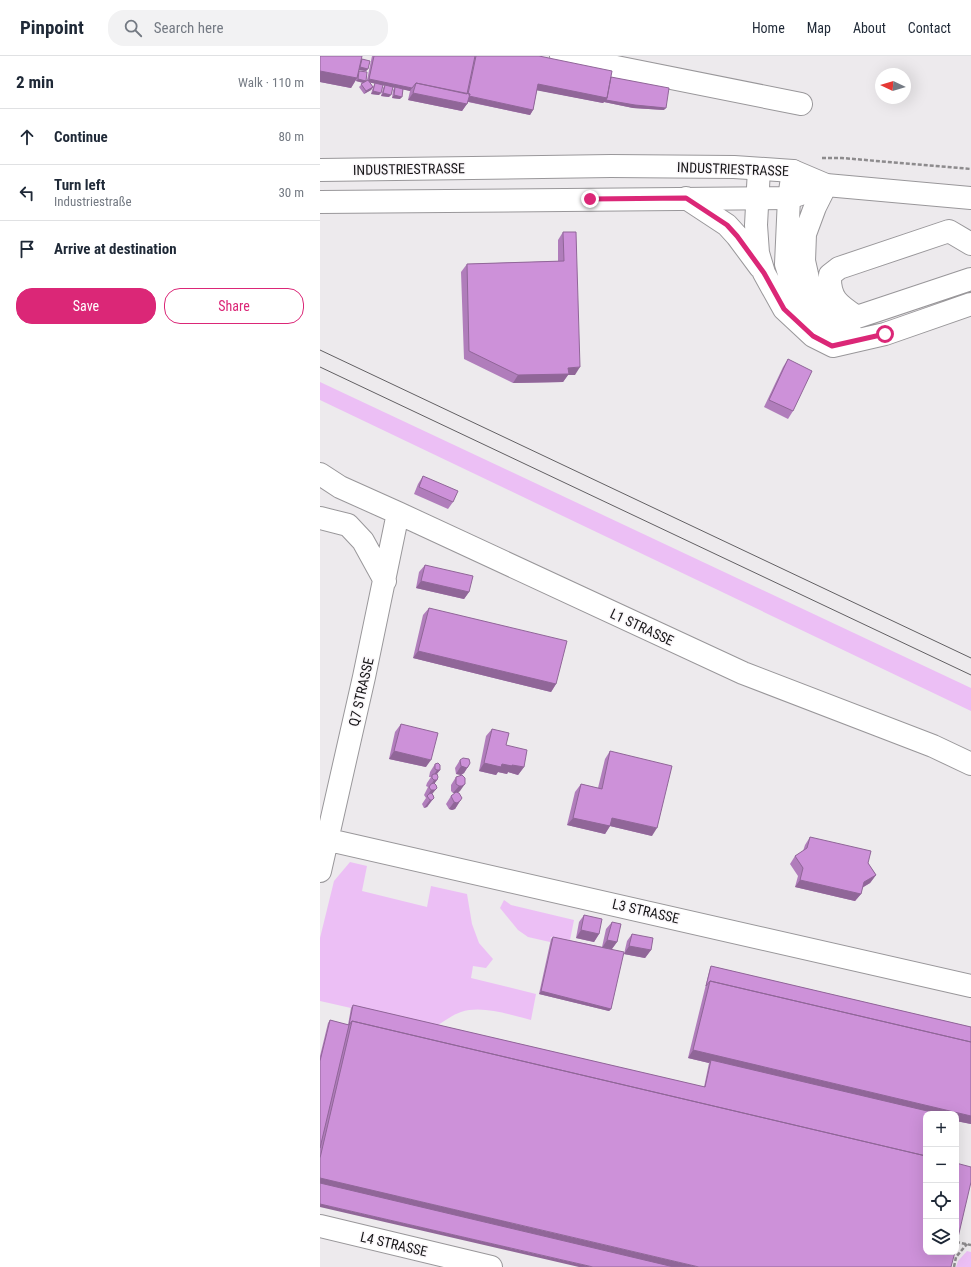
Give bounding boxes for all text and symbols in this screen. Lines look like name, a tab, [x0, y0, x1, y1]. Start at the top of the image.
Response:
search box	[108, 10, 388, 46]
text: Pinpoint	[20, 16, 84, 39]
icon: search	[122, 17, 144, 39]
text: Search here	[154, 19, 224, 37]
text: Home	[752, 20, 785, 36]
text: Map	[807, 20, 831, 36]
text: About	[853, 20, 886, 36]
text: Contact	[908, 20, 951, 36]
north arrow	[875, 68, 911, 104]
text: 2 min	[16, 72, 54, 92]
text: Walk · 110 m	[238, 75, 304, 90]
icon: ahead	[16, 126, 38, 148]
text: Continue	[54, 128, 108, 146]
text: 80 m	[278, 129, 304, 144]
street label: INDUSTRIESTRASSE	[677, 159, 789, 179]
street label: INDUSTRIESTRASSE	[353, 160, 465, 178]
text: Turn left	[54, 176, 105, 194]
icon: left	[16, 182, 38, 204]
text: 30 m	[278, 185, 304, 200]
route end	[581, 190, 599, 208]
text: Industriestraße	[54, 194, 132, 209]
icon: arrive	[16, 238, 38, 260]
text: Arrive at destination	[54, 240, 177, 258]
button: Save	[16, 288, 156, 324]
button: Share	[164, 288, 304, 324]
route start	[876, 325, 894, 343]
street label: L1 STRASSE	[608, 605, 676, 649]
street label: Q7 STRASSE	[345, 656, 377, 728]
street label: L3 STRASSE	[611, 896, 681, 926]
map controls	[923, 1111, 959, 1255]
button: +	[923, 1111, 959, 1147]
button: −	[923, 1147, 959, 1183]
button: locate	[923, 1183, 959, 1219]
button: layers	[923, 1219, 959, 1255]
street label: L4 STRASSE	[359, 1229, 429, 1259]

